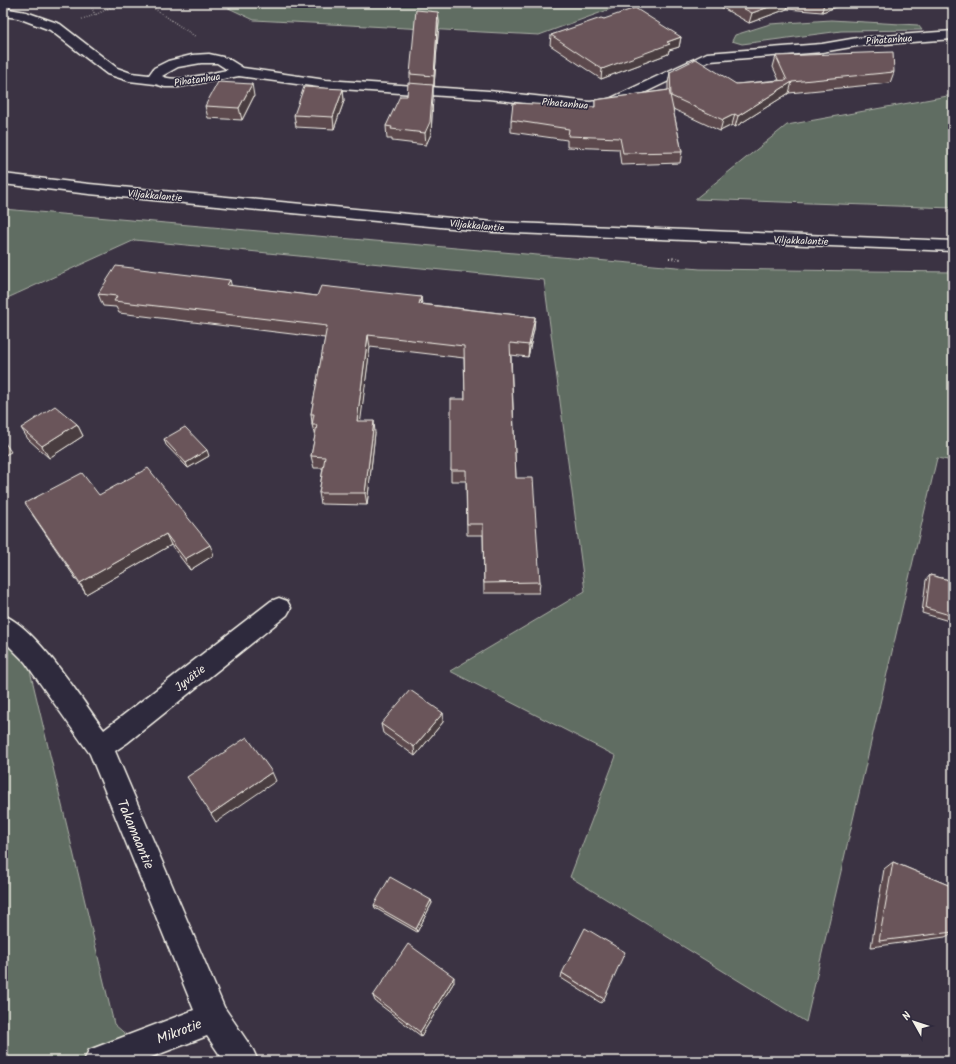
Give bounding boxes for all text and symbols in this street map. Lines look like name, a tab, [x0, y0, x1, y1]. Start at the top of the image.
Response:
street label: Pihatanhua	[865, 30, 913, 50]
street label: Pihatanhua	[173, 69, 222, 91]
street label: Pihatanhua	[541, 94, 589, 114]
street label: Viljakkalantie	[127, 186, 183, 206]
street label: Viljakkalantie	[449, 216, 505, 236]
street label: Viljakkalantie	[773, 232, 829, 250]
street label: Jyvätie	[171, 660, 210, 697]
street label: Takamaantie	[110, 796, 160, 873]
north arrow	[894, 1002, 934, 1042]
text: N	[898, 1008, 916, 1025]
street label: Mikrotie	[153, 1013, 206, 1051]

